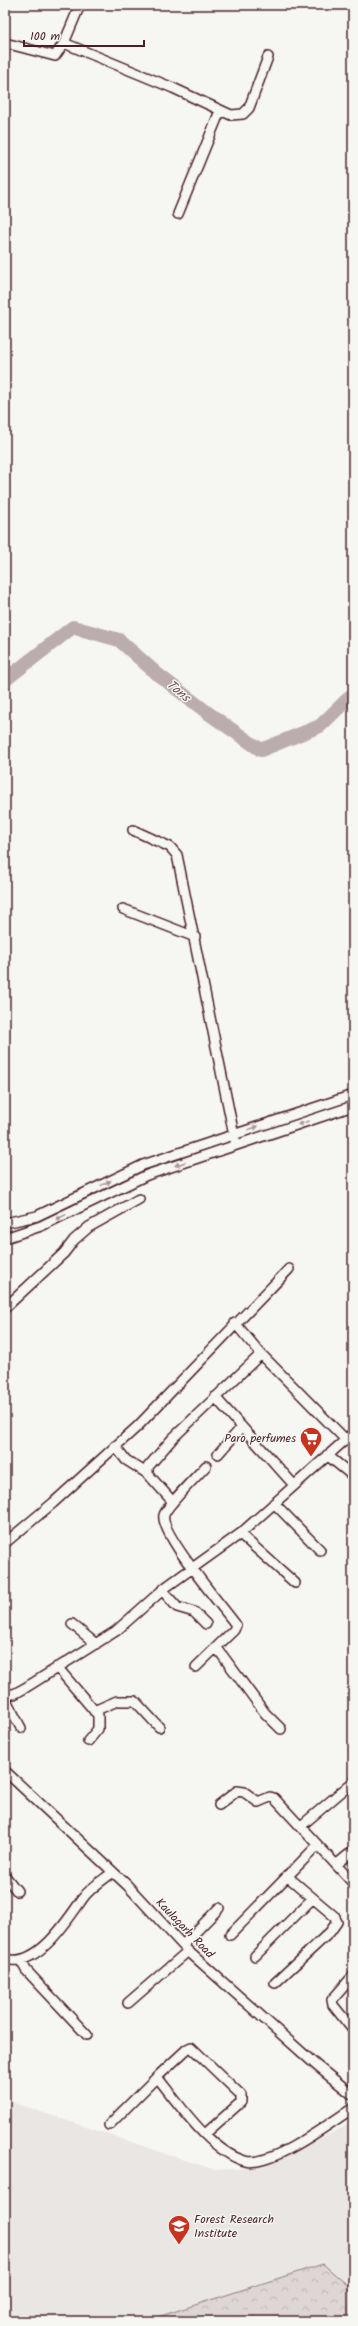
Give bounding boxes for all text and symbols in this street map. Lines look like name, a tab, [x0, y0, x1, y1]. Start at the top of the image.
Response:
scale bar	[24, 22, 144, 48]
text: 100 m	[30, 27, 61, 46]
water label: Tons	[162, 675, 196, 708]
one-way arrow	[296, 1120, 308, 1126]
one-way arrow	[248, 1125, 260, 1131]
one-way arrow	[173, 1162, 185, 1168]
one-way arrow	[100, 1180, 111, 1186]
one-way arrow	[55, 1214, 67, 1220]
supermarket icon: Paro perfumes	[298, 1425, 324, 1458]
place label: Paro perfumes	[224, 1429, 296, 1448]
street label: Kaulagarh Road	[151, 1894, 219, 1964]
place label: Forest Research Institute	[194, 2210, 274, 2243]
school or university icon: Forest Research Institute	[166, 2213, 192, 2246]

